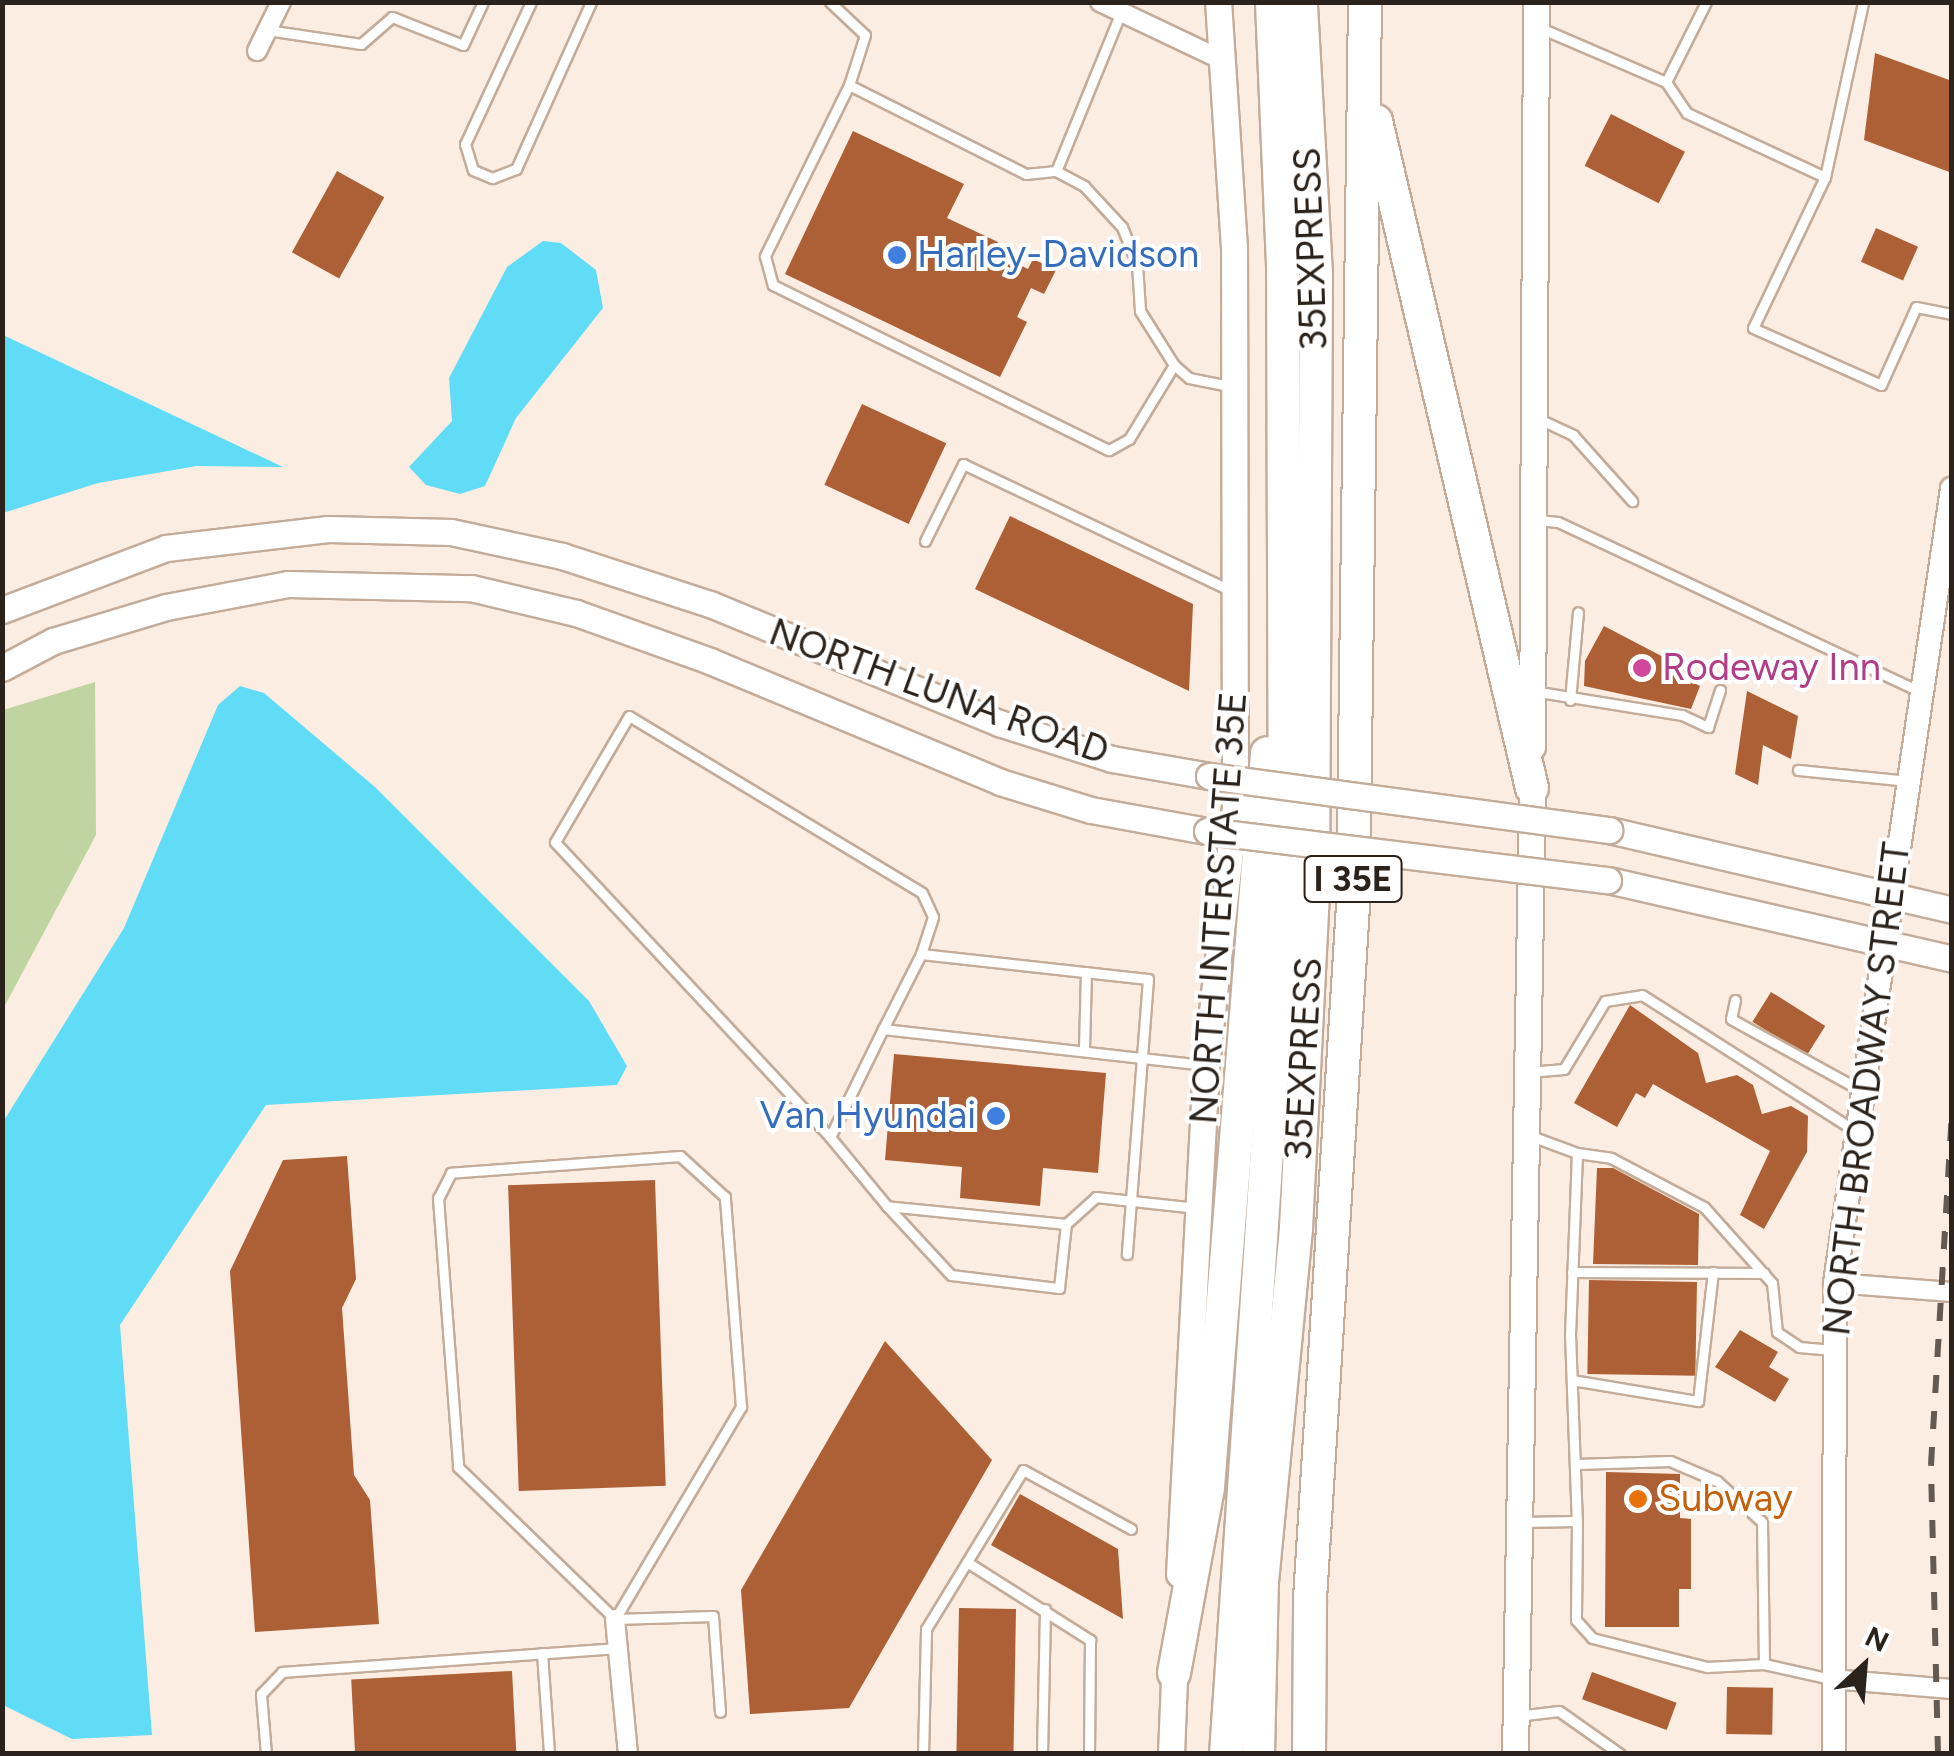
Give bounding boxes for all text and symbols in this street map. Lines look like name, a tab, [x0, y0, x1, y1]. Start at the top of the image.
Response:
street label: 35EXPRESS	[1285, 147, 1337, 351]
place label: Harley-Davidson	[917, 232, 1199, 278]
marker: Harley-Davidson	[886, 244, 908, 266]
street label: NORTH LUNA ROAD	[763, 609, 1115, 775]
place label: Rodeway Inn	[1662, 645, 1881, 691]
marker: Rodeway Inn	[1631, 657, 1653, 679]
street label: NORTH INTERSTATE 35E	[1181, 690, 1257, 1126]
street label: NORTH BROADWAY STREET	[1814, 840, 1920, 1338]
road number: I 35E	[1303, 849, 1403, 909]
street label: 35EXPRESS	[1276, 956, 1332, 1162]
place label: Van Hyundai	[760, 1093, 976, 1139]
marker: Van Hyundai	[985, 1105, 1007, 1127]
place label: Subway	[1658, 1476, 1793, 1522]
marker: Subway	[1627, 1488, 1649, 1510]
north arrow	[1814, 1616, 1914, 1716]
text: N	[1860, 1619, 1894, 1659]

